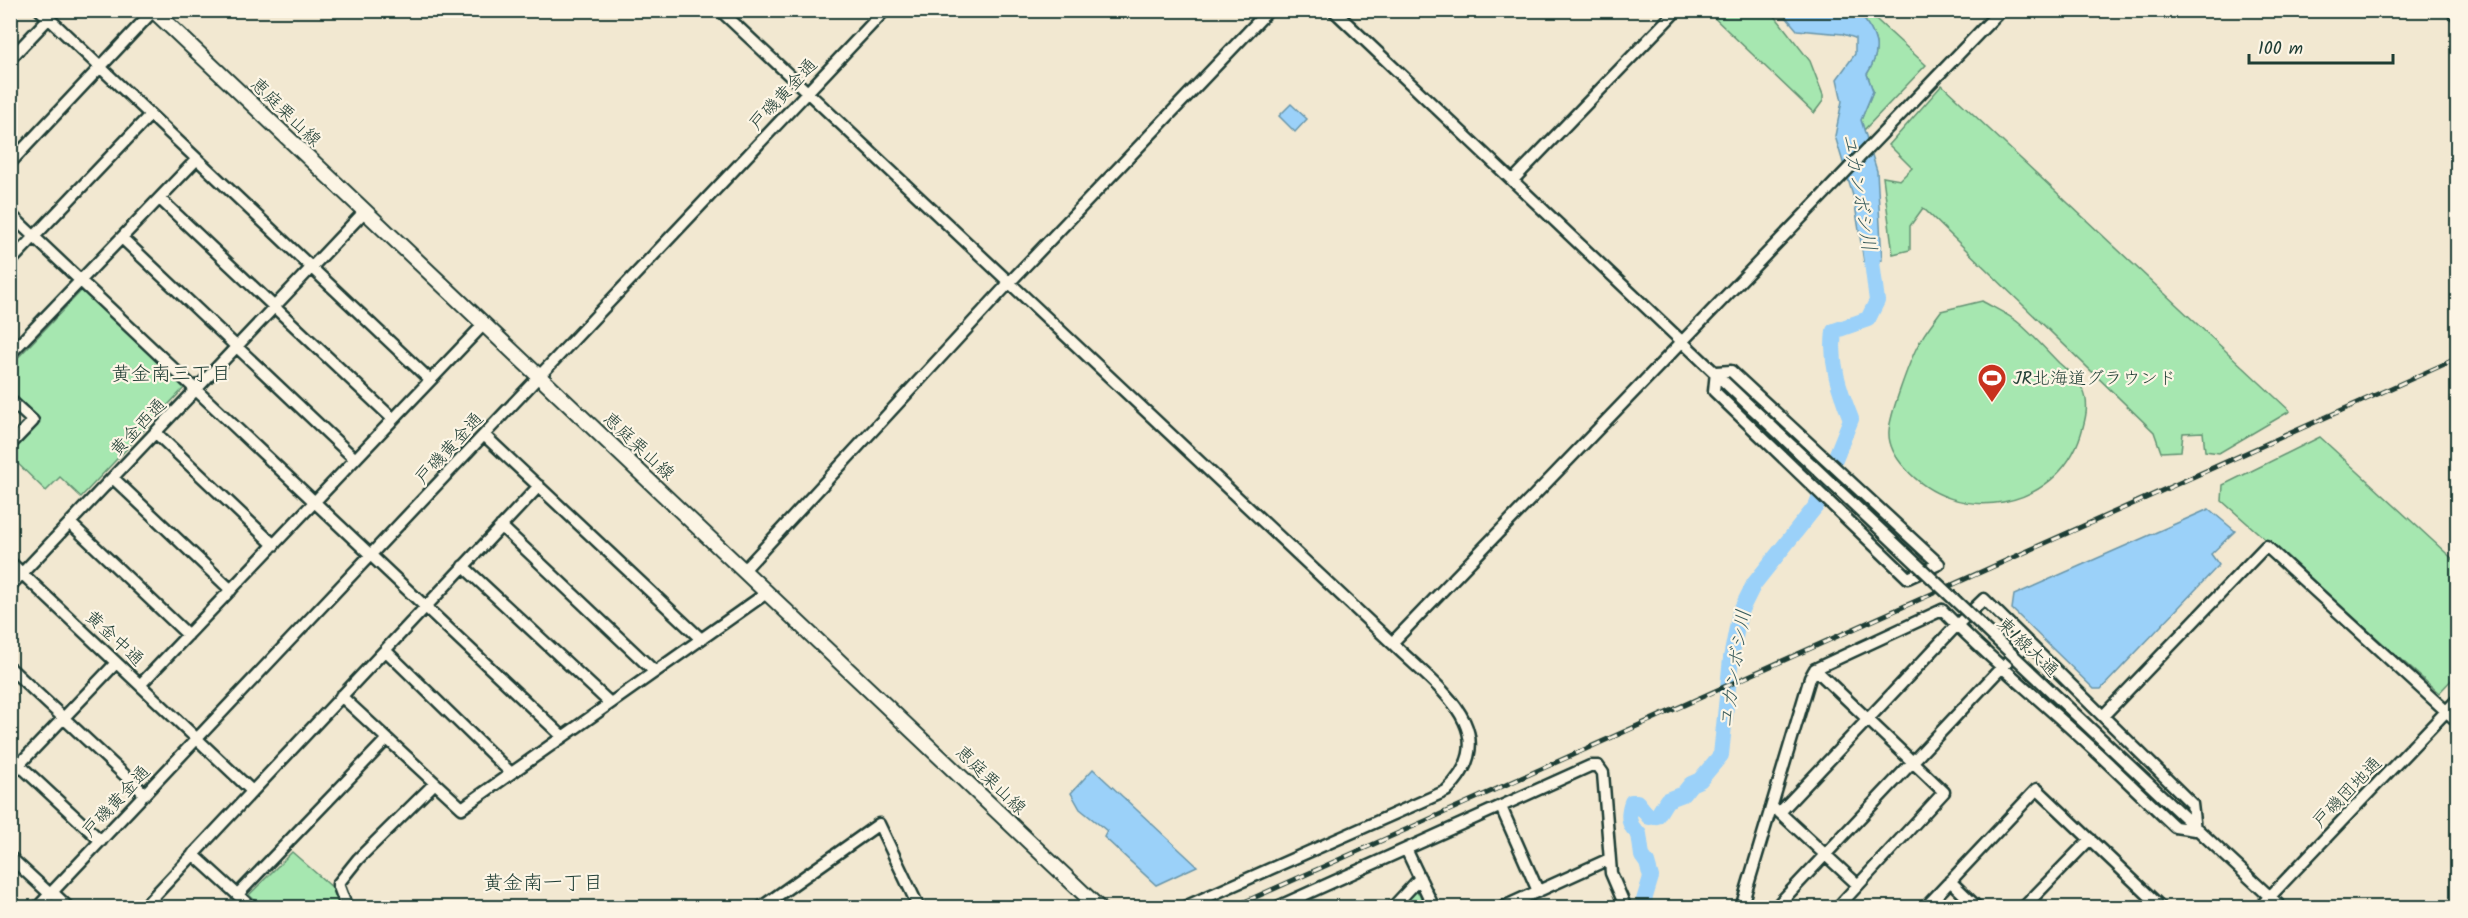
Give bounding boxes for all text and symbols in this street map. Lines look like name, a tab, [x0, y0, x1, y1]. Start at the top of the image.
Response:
scale bar	[2249, 27, 2393, 65]
text: 100 m	[2258, 35, 2303, 64]
street label: 戸磯黄金通	[743, 52, 825, 138]
street label: 恵庭栗山線	[243, 71, 327, 155]
water label: ユカンボシ川	[1832, 130, 1884, 254]
district label: 黄金南三丁目	[111, 359, 231, 391]
sports icon: JR北海道グラウンド	[1976, 362, 2008, 404]
place label: JR北海道グラウンド	[2013, 365, 2176, 394]
street label: 黄金西通	[104, 392, 175, 464]
street label: 戸磯黄金通	[409, 406, 491, 492]
street label: 恵庭栗山線	[595, 406, 681, 488]
street label: 黄金中通	[78, 604, 150, 674]
water label: ユカンボシ川	[1711, 608, 1761, 731]
street label: 東1線大通	[1989, 611, 2065, 685]
street label: 恵庭栗山線	[948, 739, 1032, 823]
street label: 戸磯団地通	[2306, 751, 2390, 835]
street label: 戸磯黄金通	[76, 759, 158, 845]
district label: 黄金南一丁目	[483, 868, 603, 900]

